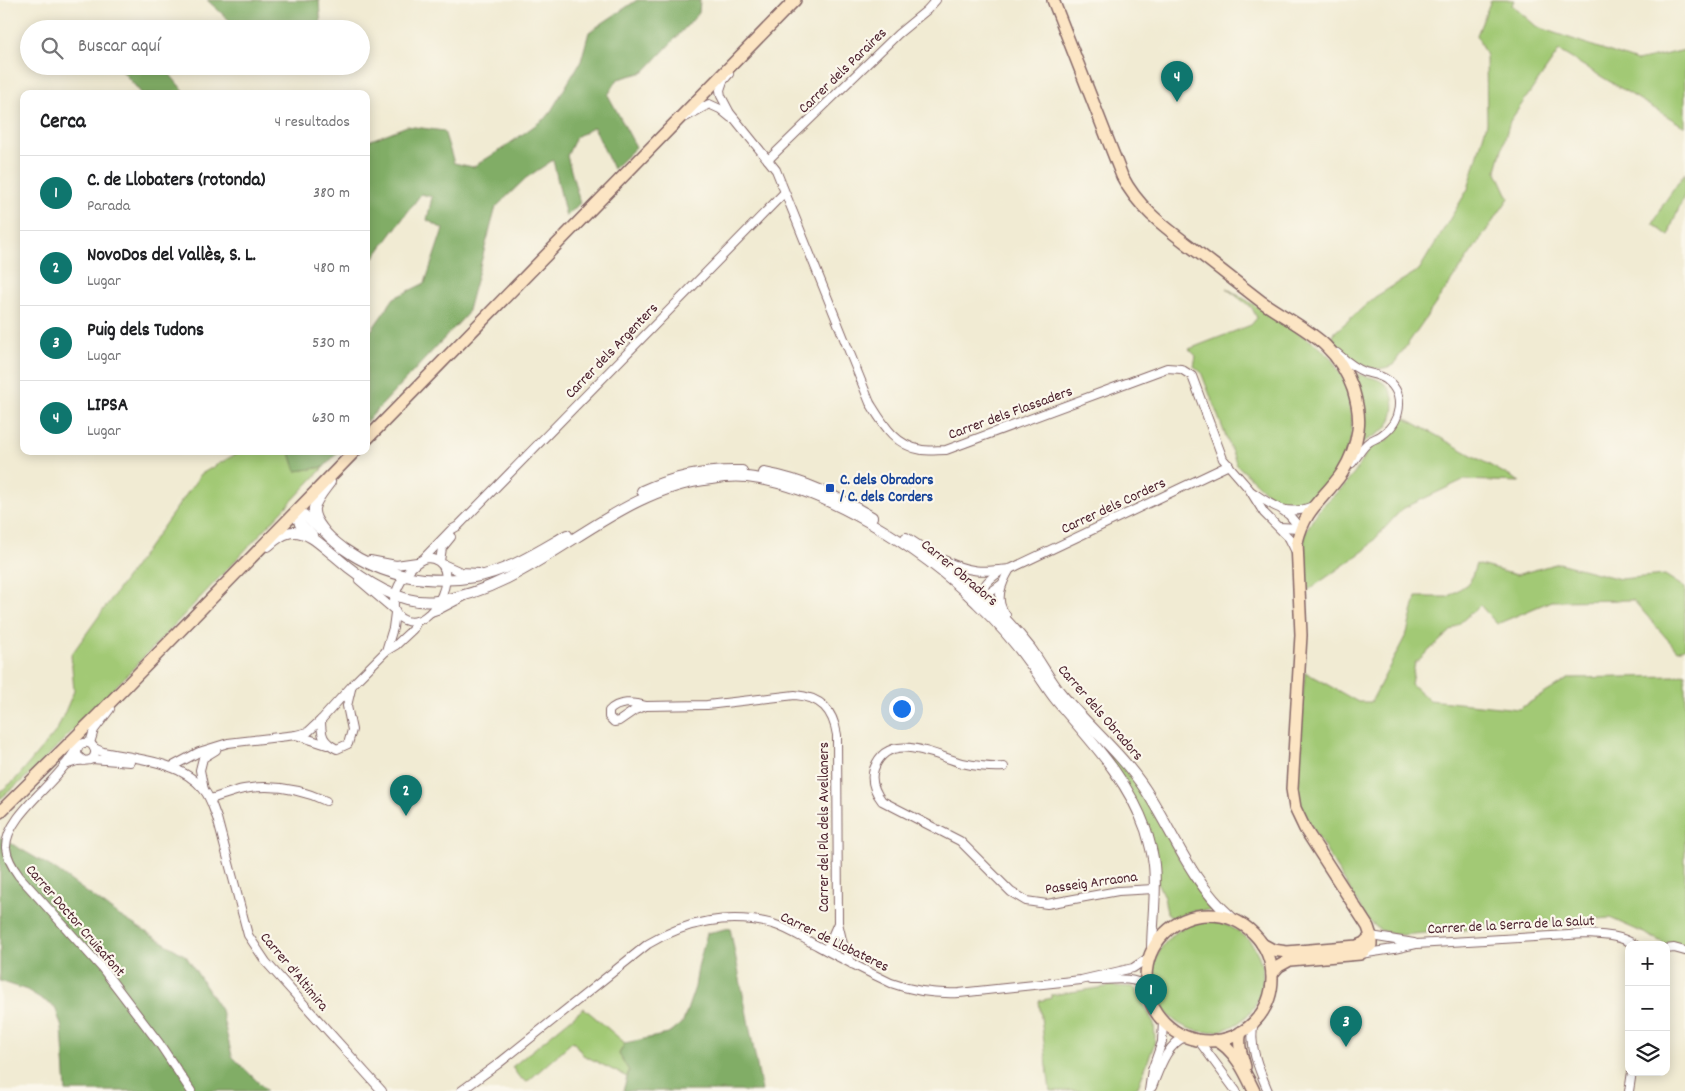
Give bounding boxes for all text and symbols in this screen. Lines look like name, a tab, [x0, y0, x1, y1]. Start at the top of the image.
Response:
search box	[20, 20, 370, 75]
street label: Carrer dels Paraires	[794, 23, 893, 120]
icon: search	[38, 34, 66, 62]
text: Buscar aquí	[78, 34, 160, 61]
pin: 4	[1161, 61, 1193, 102]
text: Cerca	[40, 108, 86, 138]
text: 4 resultados	[275, 111, 350, 134]
text: C. de Llobaters (rotonda)	[87, 168, 265, 195]
text: 1	[54, 182, 58, 205]
text: 380 m	[313, 182, 350, 205]
text: Parada	[87, 195, 130, 218]
text: NovoDos del Vallès, S. L.	[87, 243, 256, 270]
text: 2	[53, 257, 60, 280]
text: 480 m	[314, 257, 350, 280]
text: Lugar	[87, 270, 121, 293]
street label: Carrer dels Argenters	[561, 298, 664, 404]
text: Puig dels Tudons	[87, 318, 204, 345]
text: 3	[52, 332, 60, 355]
text: 530 m	[312, 332, 350, 355]
text: Lugar	[87, 345, 121, 368]
street label: Carrer dels Flassaders	[946, 381, 1076, 447]
text: LIPSA	[87, 393, 128, 420]
text: 4	[53, 407, 59, 430]
text: 630 m	[312, 407, 350, 430]
text: Lugar	[87, 420, 121, 443]
place label: C. dels Obradors / C. dels Corders	[839, 470, 934, 509]
street label: Carrer dels Corders	[1058, 473, 1170, 541]
marker: C. dels Obradors / C. dels Corders	[824, 482, 836, 494]
street label: Carrer Obradors	[915, 535, 1002, 612]
street label: Carrer dels Obradors	[1051, 660, 1148, 766]
your location	[889, 696, 915, 722]
street label: Carrer del Pla dels Avellaners	[814, 742, 836, 912]
pin: 2	[390, 775, 422, 816]
street label: Carrer Doctor Cruisafont	[19, 860, 130, 983]
street label: Passeig Arraona	[1044, 866, 1140, 901]
street label: Carrer de Llobateres	[776, 907, 892, 979]
street label: Carrer de la Serra de la Salut	[1427, 911, 1596, 941]
street label: Carrer d'Altimira	[254, 928, 334, 1017]
map controls	[1625, 941, 1670, 1076]
button: +	[1625, 941, 1670, 986]
pin: 1	[1135, 974, 1167, 1015]
button: −	[1625, 986, 1670, 1031]
pin: 3	[1330, 1006, 1362, 1047]
button: layers	[1625, 1031, 1670, 1076]

